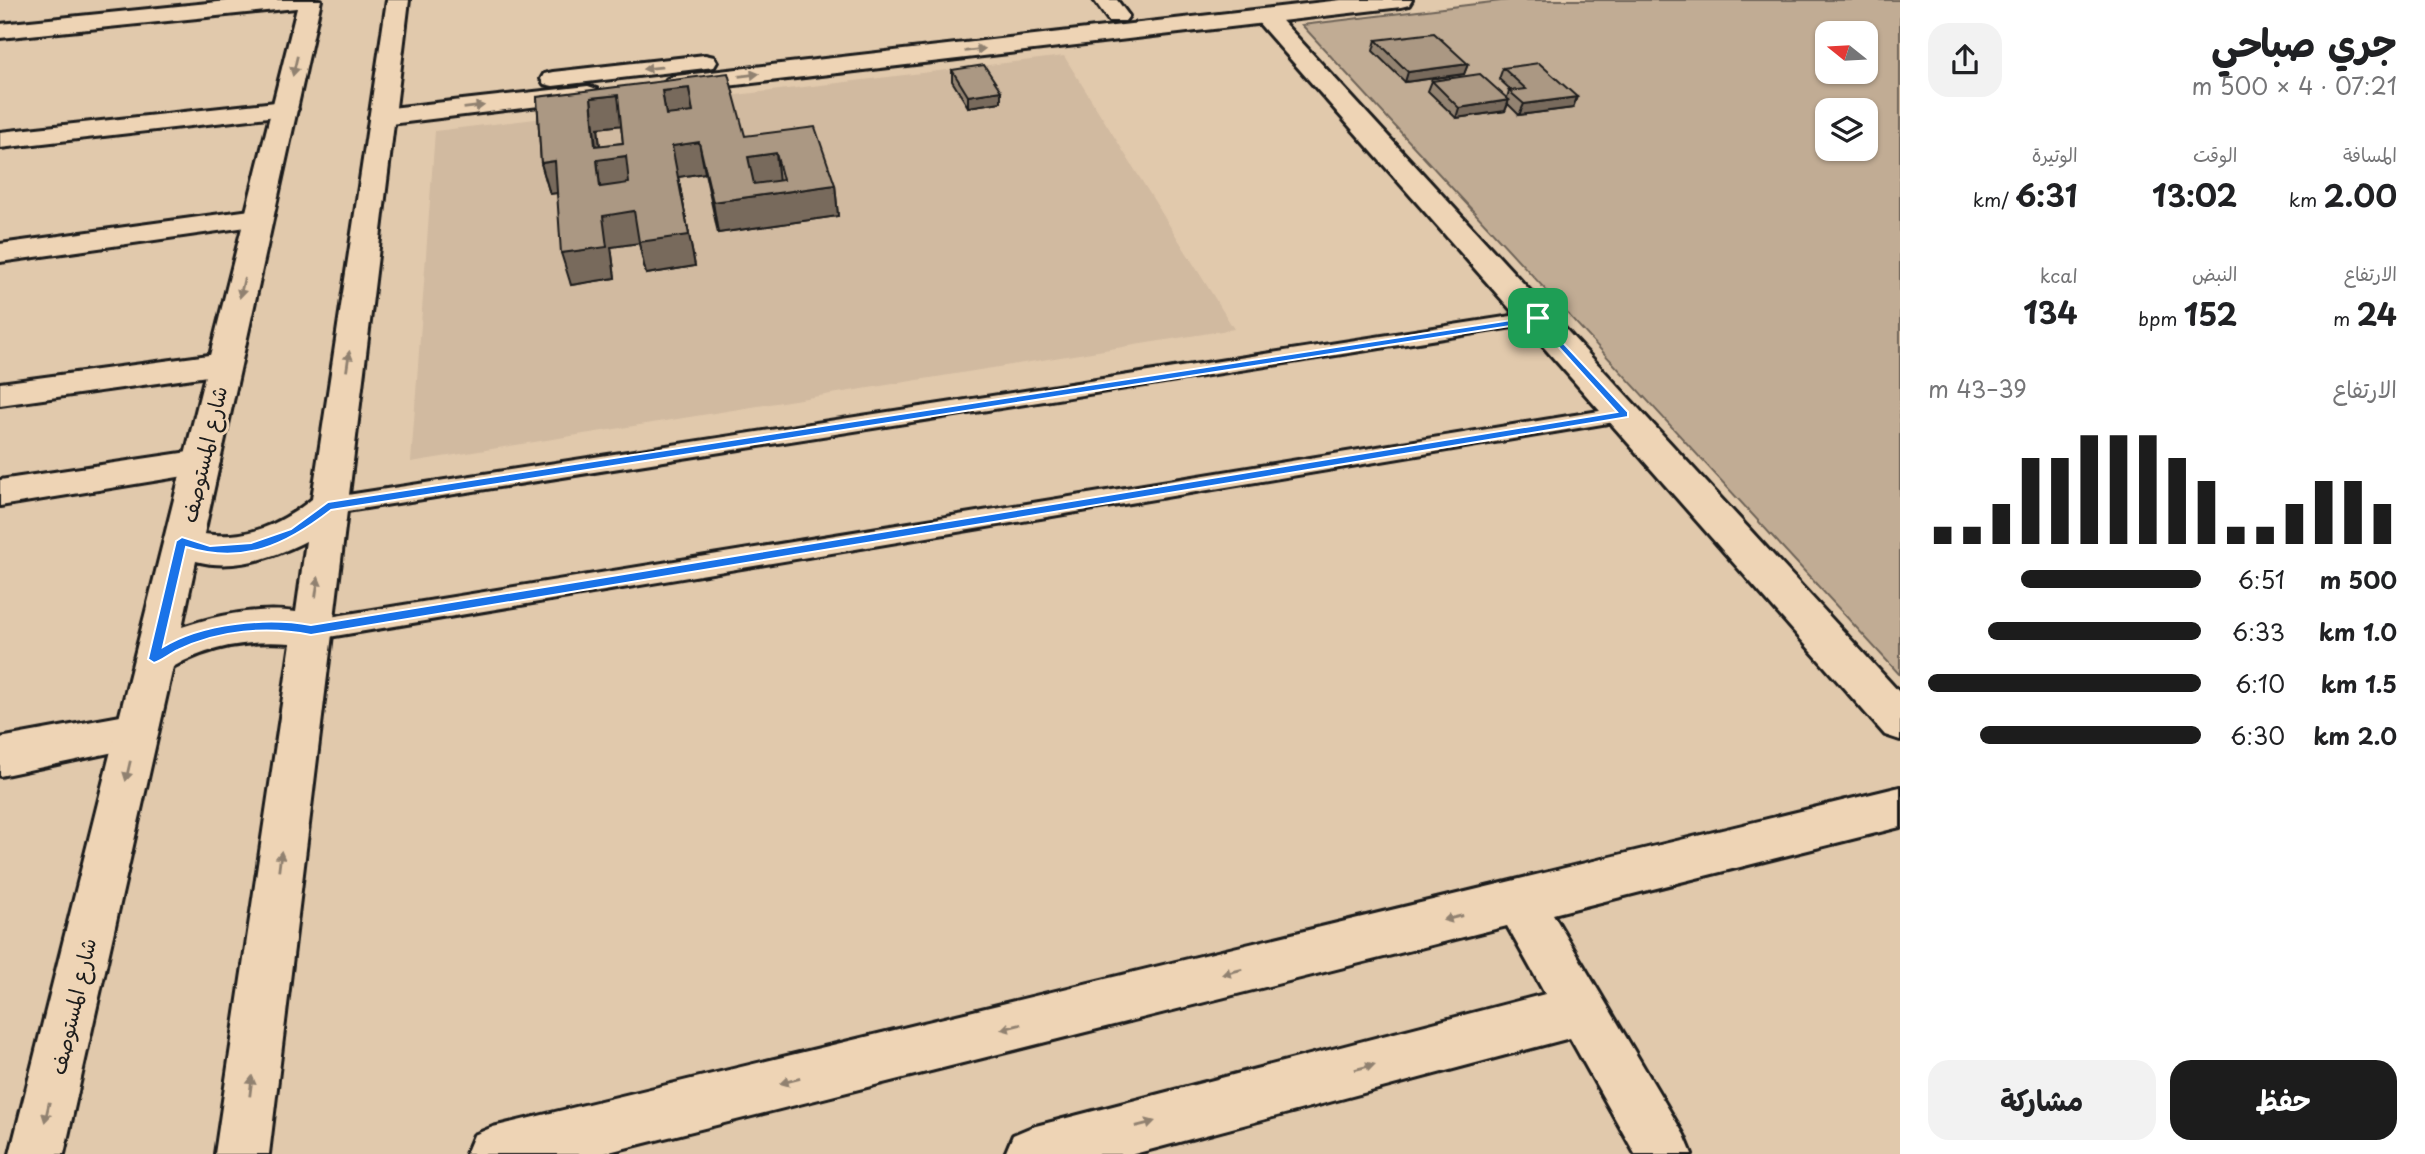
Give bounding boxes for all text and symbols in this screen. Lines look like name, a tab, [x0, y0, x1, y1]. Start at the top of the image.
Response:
text: جري صباحي	[2211, 13, 2397, 70]
north arrow	[1815, 21, 1878, 84]
map controls	[1815, 21, 1878, 161]
button: share	[1928, 23, 2002, 97]
one-way arrow	[964, 44, 986, 55]
one-way arrow	[289, 56, 300, 78]
one-way arrow	[642, 62, 664, 73]
text: 07:21 · 4 × 500 m	[2191, 68, 2397, 103]
one-way arrow	[738, 70, 760, 81]
button: layers	[1815, 98, 1878, 161]
one-way arrow	[463, 101, 485, 112]
text: الوتيرة	[2032, 140, 2078, 168]
text: الوقت	[2193, 140, 2237, 168]
text: المسافة	[2343, 140, 2397, 168]
text: 6:31	[2015, 172, 2078, 217]
text: 13:02	[2152, 172, 2237, 217]
text: 2.00	[2324, 172, 2397, 217]
text: /km	[1973, 185, 2015, 213]
text: km	[2289, 185, 2324, 213]
text: النبض	[2192, 259, 2237, 287]
text: الارتفاع	[2344, 259, 2397, 287]
text: kcal	[2040, 261, 2078, 289]
one-way arrow	[236, 277, 247, 299]
pin	[1508, 288, 1568, 348]
text: 134	[2023, 289, 2078, 334]
text: 152	[2184, 291, 2237, 336]
text: 24	[2357, 291, 2397, 336]
icon: arrive	[1519, 299, 1557, 337]
text: bpm	[2138, 304, 2184, 332]
text: m	[2333, 304, 2357, 332]
one-way arrow	[343, 350, 354, 372]
text: 39–43 m	[1928, 371, 2027, 406]
text: الارتفاع	[2333, 371, 2397, 406]
street label: شارع المستوصف	[172, 383, 235, 526]
text: 6:51	[2238, 562, 2285, 597]
text: 500 m	[2320, 562, 2397, 597]
one-way arrow	[311, 576, 322, 598]
text: 6:33	[2232, 614, 2285, 649]
text: 1.0 km	[2319, 614, 2397, 649]
text: 6:10	[2235, 666, 2285, 701]
text: 1.5 km	[2321, 666, 2397, 701]
text: 6:30	[2230, 718, 2285, 753]
text: 2.0 km	[2313, 718, 2397, 753]
one-way arrow	[122, 760, 133, 782]
one-way arrow	[275, 850, 286, 872]
one-way arrow	[1442, 913, 1464, 924]
street label: شارع المستوصف	[41, 935, 104, 1078]
one-way arrow	[1221, 967, 1243, 978]
one-way arrow	[1000, 1022, 1022, 1033]
button: مشاركة	[1928, 1060, 2156, 1140]
button: حفظ	[2170, 1060, 2397, 1140]
one-way arrow	[1354, 1061, 1376, 1072]
one-way arrow	[245, 1075, 256, 1097]
one-way arrow	[779, 1076, 801, 1087]
one-way arrow	[41, 1101, 52, 1123]
one-way arrow	[1134, 1118, 1156, 1129]

